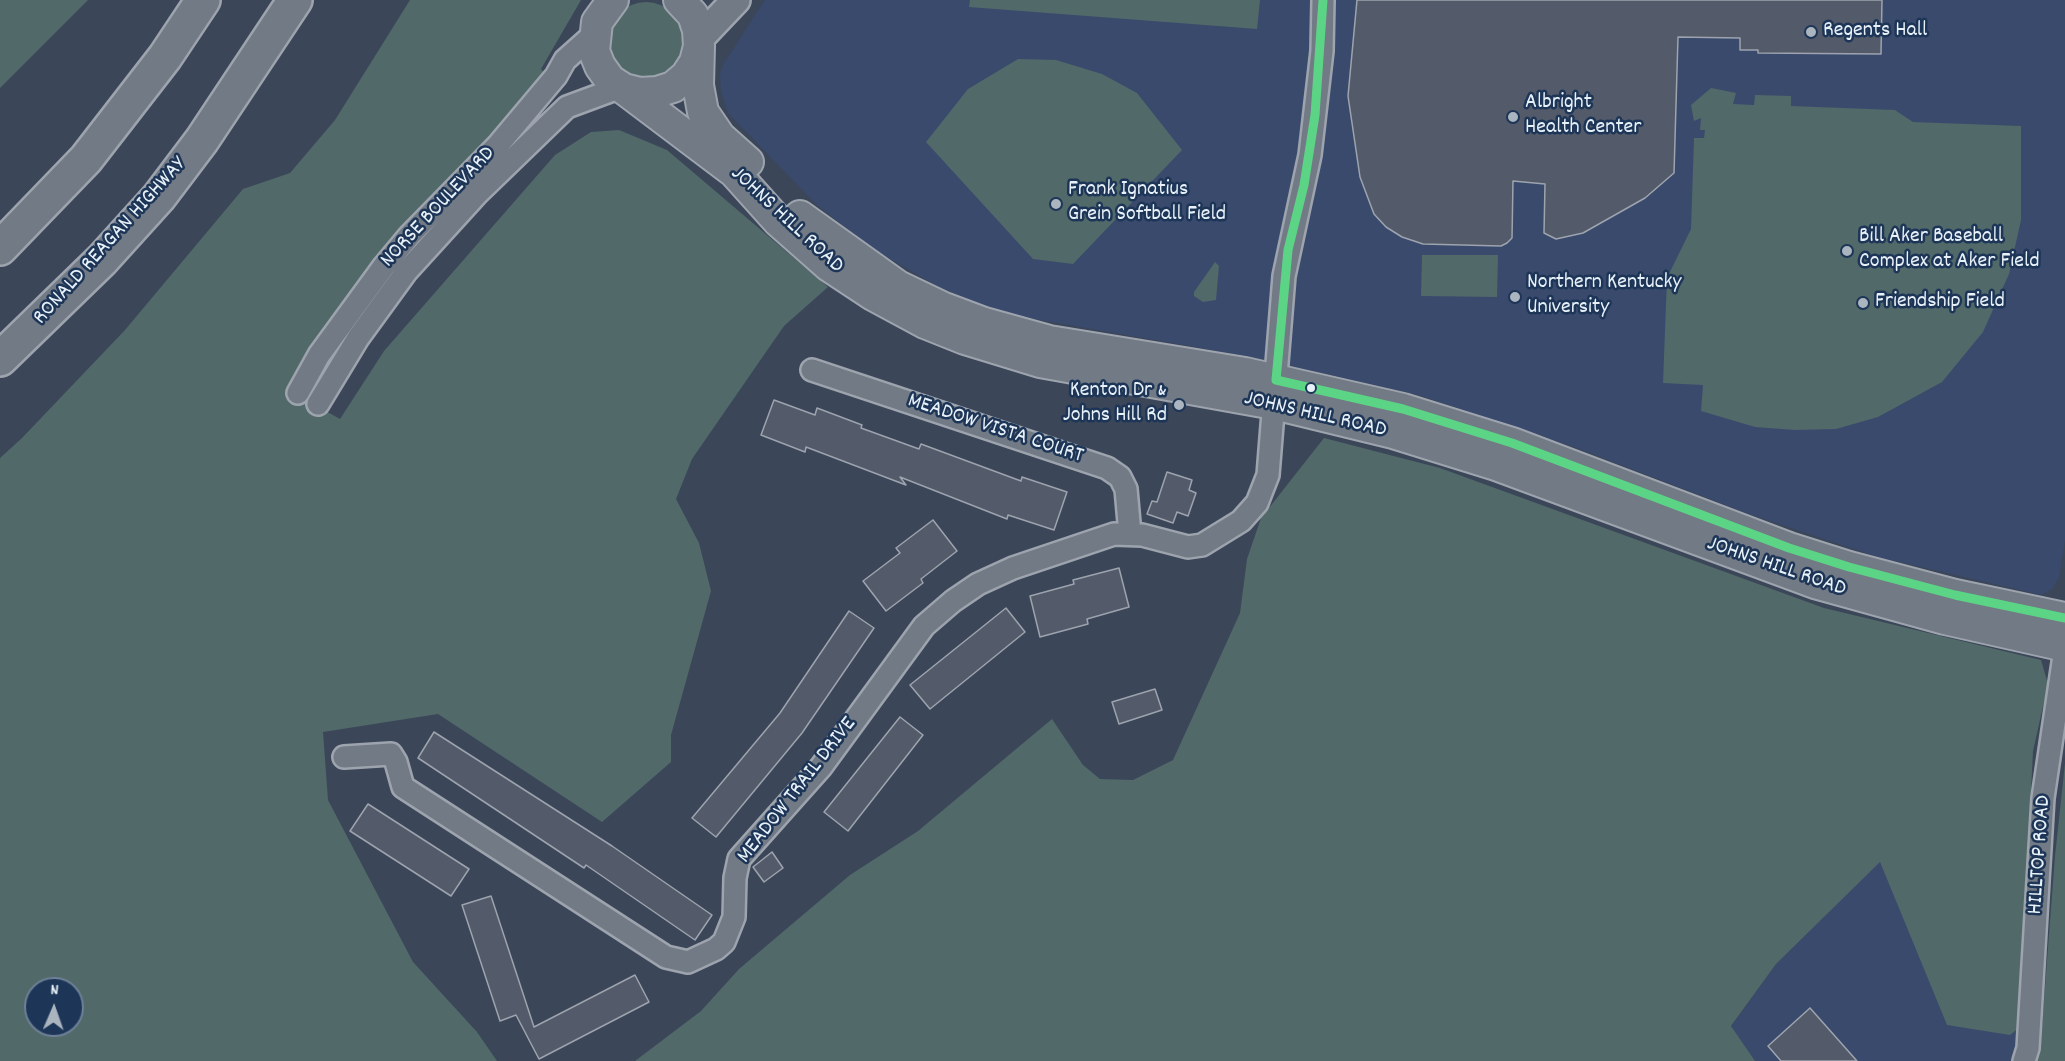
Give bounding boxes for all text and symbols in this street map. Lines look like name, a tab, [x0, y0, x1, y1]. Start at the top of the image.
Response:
place label: Regents Hall	[1823, 19, 1927, 45]
marker: Regents Hall	[1804, 25, 1818, 39]
place label: Albright Health Center	[1525, 91, 1641, 142]
marker: Albright Health Center	[1506, 110, 1520, 124]
street label: NORSE BOULEVARD	[376, 142, 502, 274]
street label: RONALD REAGAN HIGHWAY	[29, 153, 193, 331]
street label: JOHNS HILL ROAD	[724, 162, 848, 280]
place label: Frank Ignatius Grein Softball Field	[1068, 178, 1226, 230]
marker: Frank Ignatius Grein Softball Field	[1049, 197, 1063, 211]
place label: Bill Aker Baseball Complex at Aker Field	[1859, 225, 2039, 276]
marker: Bill Aker Baseball Complex at Aker Field	[1840, 244, 1854, 258]
place label: Northern Kentucky University	[1527, 271, 1681, 322]
marker: Northern Kentucky University	[1508, 290, 1522, 304]
place label: Friendship Field	[1875, 290, 2005, 316]
marker: Friendship Field	[1856, 296, 1870, 310]
place label: Kenton Dr & Johns Hill Rd	[1063, 379, 1167, 430]
unlabelled marker	[1305, 382, 1317, 394]
street label: JOHNS HILL ROAD	[1241, 387, 1389, 445]
street label: MEADOW VISTA COURT	[904, 389, 1086, 471]
marker: Kenton Dr & Johns Hill Rd	[1172, 398, 1186, 412]
street label: JOHNS HILL ROAD	[1703, 532, 1849, 604]
street label: MEADOW TRAIL DRIVE	[733, 713, 863, 869]
street label: HILLTOP ROAD	[2024, 795, 2058, 915]
north arrow	[24, 977, 84, 1037]
text: N	[50, 979, 59, 1002]

